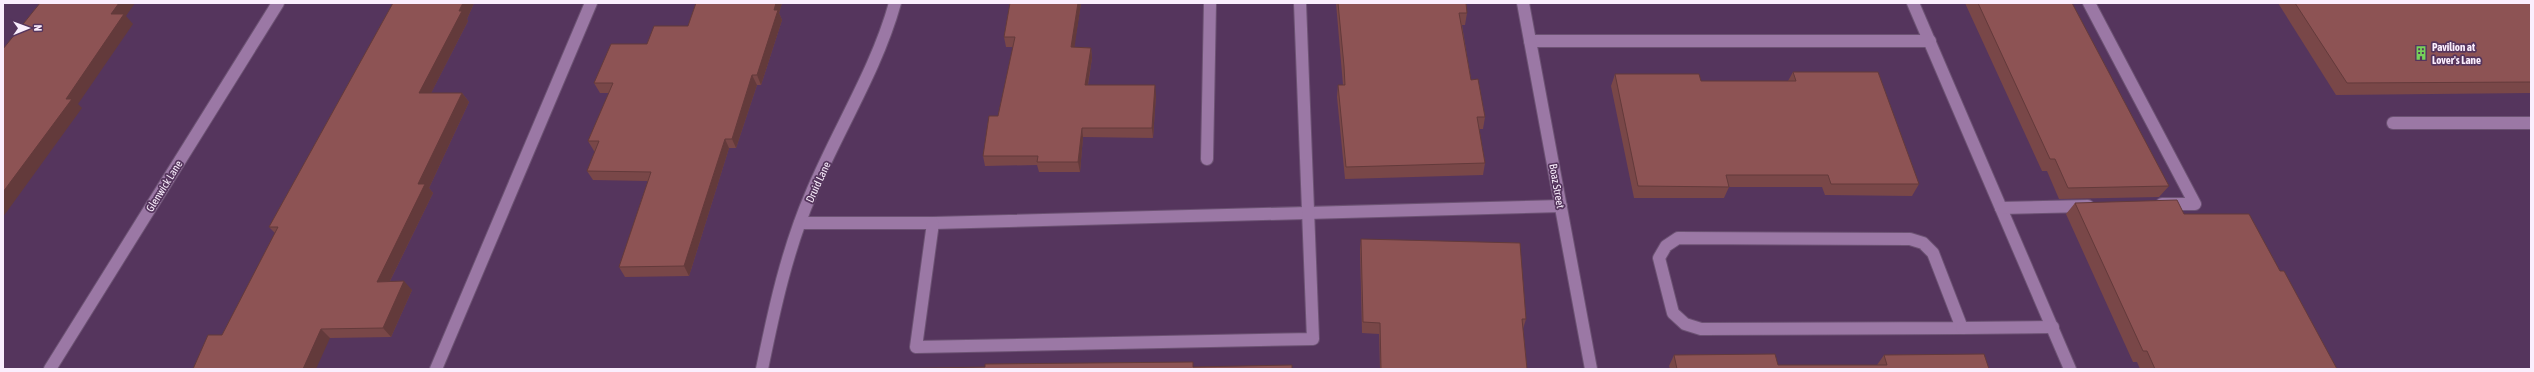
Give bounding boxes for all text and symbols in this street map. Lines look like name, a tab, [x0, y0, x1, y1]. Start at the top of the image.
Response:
north arrow	[8, 8, 48, 48]
text: N	[32, 24, 44, 31]
place label: Pavilion at Lover's Lane	[2432, 41, 2481, 66]
building icon: Pavilion at Lover's Lane	[2413, 45, 2429, 61]
street label: Glenwick Lane	[143, 158, 185, 214]
street label: Druid Lane	[803, 160, 833, 204]
street label: Boaz Street	[1547, 163, 1567, 209]

